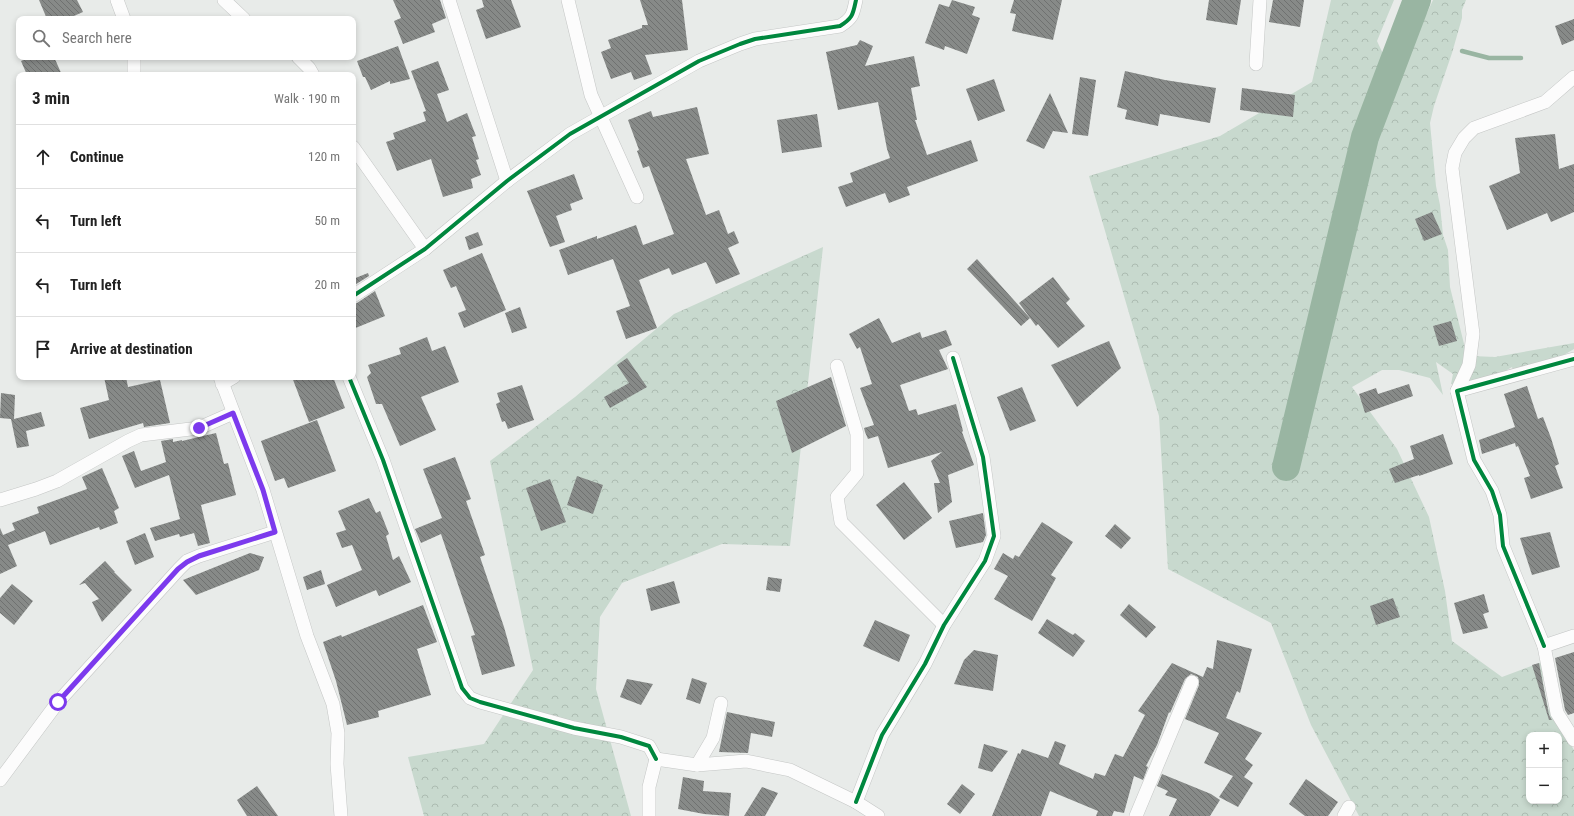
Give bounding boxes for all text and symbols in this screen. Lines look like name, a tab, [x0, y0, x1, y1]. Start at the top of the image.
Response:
search box	[16, 16, 356, 60]
icon: search	[30, 27, 52, 49]
text: Search here	[62, 29, 132, 47]
text: 3 min	[32, 88, 70, 108]
text: Walk · 190 m	[274, 91, 340, 106]
icon: ahead	[32, 146, 54, 168]
text: Continue	[70, 148, 124, 166]
text: 120 m	[308, 149, 340, 164]
icon: left	[32, 210, 54, 232]
text: Turn left	[70, 212, 121, 230]
text: 50 m	[314, 213, 340, 228]
icon: left	[32, 274, 54, 296]
text: Turn left	[70, 276, 121, 294]
text: 20 m	[314, 277, 340, 292]
icon: arrive	[32, 338, 54, 360]
text: Arrive at destination	[70, 340, 193, 358]
route end	[190, 419, 208, 437]
route start	[49, 693, 67, 711]
map controls	[1526, 732, 1562, 804]
button: +	[1526, 732, 1562, 768]
button: −	[1526, 768, 1562, 804]

